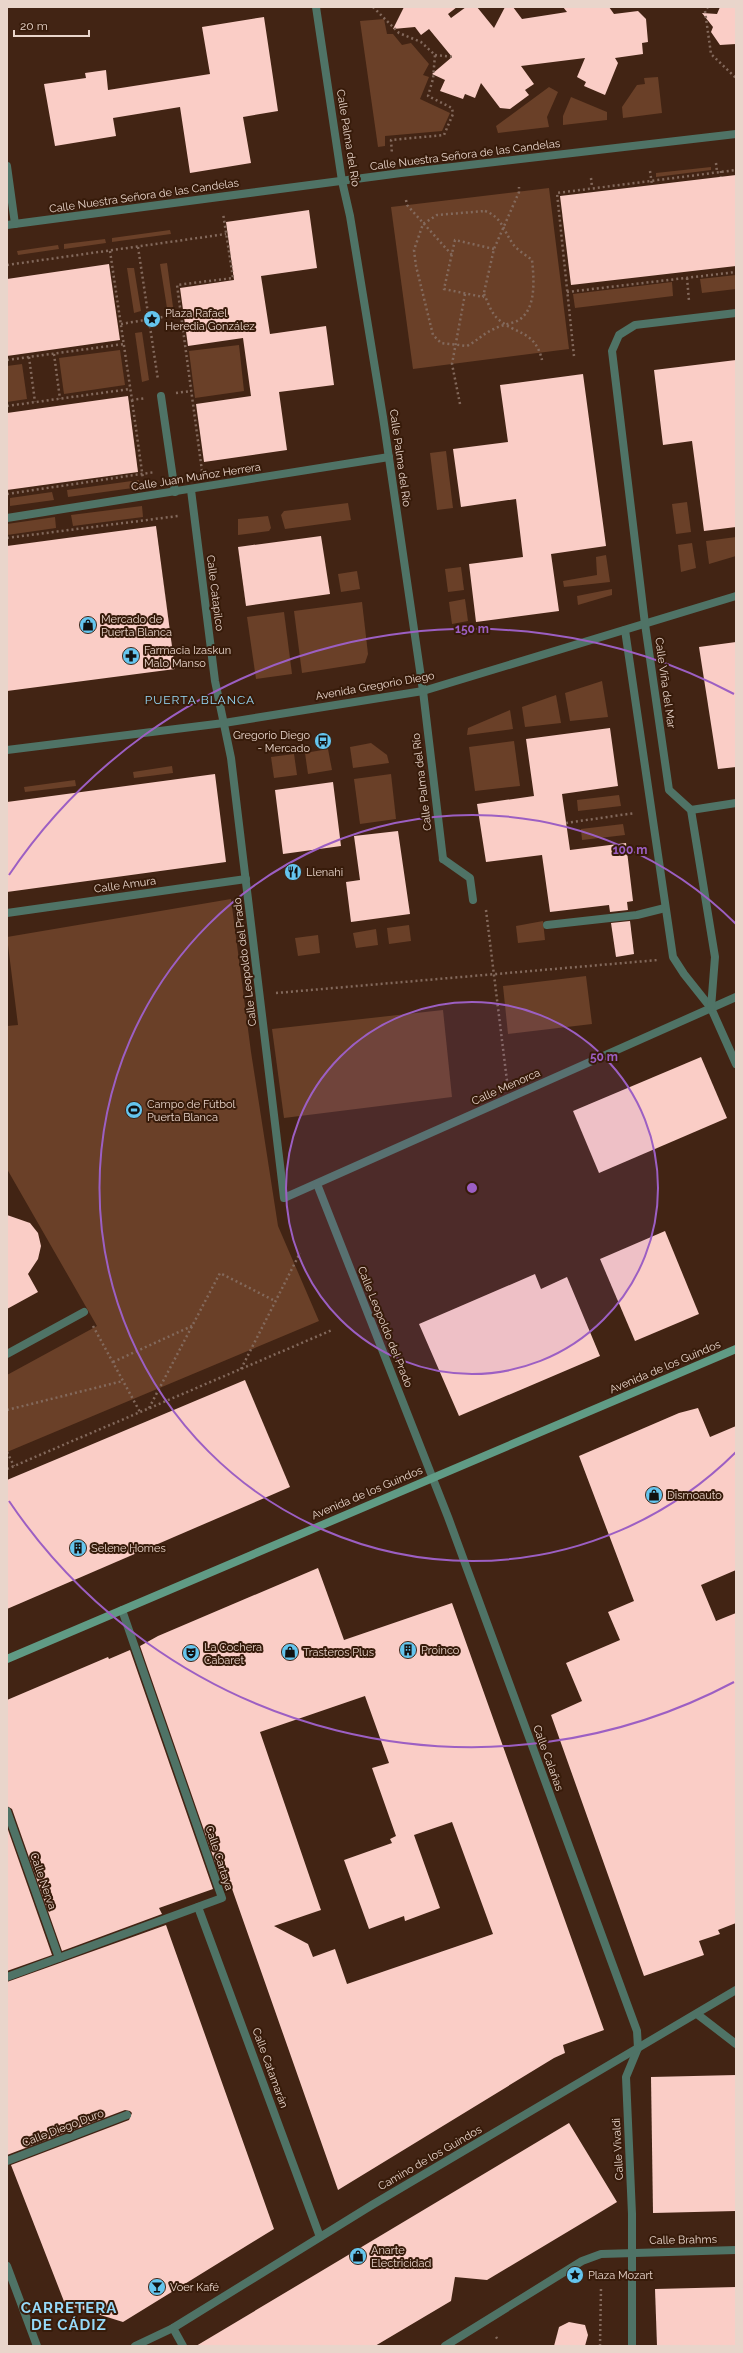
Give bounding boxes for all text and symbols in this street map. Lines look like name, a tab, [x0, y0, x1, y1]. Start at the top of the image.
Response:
scale bar	[14, 12, 89, 38]
text: 20 m	[20, 19, 48, 33]
street label: Calle Palma del Río	[334, 88, 362, 188]
street label: Calle Nuestra Señora de las Candelas	[369, 137, 561, 173]
street label: Calle Nuestra Señora de las Candelas	[48, 176, 240, 216]
place label: Plaza Rafael Heredia González	[165, 307, 255, 333]
place icon: Plaza Rafael Heredia González	[142, 309, 162, 329]
street label: Calle Palma del Río	[387, 408, 413, 508]
street label: Calle Juan Muñoz Herrera	[130, 460, 262, 494]
street label: Calle Catapilco	[204, 554, 226, 632]
place label: Mercado de Puerta Blanca	[101, 613, 172, 639]
shop icon: Mercado de Puerta Blanca	[78, 615, 98, 635]
text: 150 m	[455, 622, 489, 636]
street label: Calle Viña del Mar	[652, 637, 678, 729]
place label: Farmacia Izaskun Malo Manso	[144, 644, 231, 670]
pharmacy icon: Farmacia Izaskun Malo Manso	[121, 646, 141, 666]
street label: Avenida Gregorio Diego	[314, 669, 436, 703]
district label: PUERTA BLANCA	[145, 693, 255, 707]
place label: Gregorio Diego - Mercado	[233, 729, 310, 755]
bus stop icon: Gregorio Diego - Mercado	[313, 731, 333, 751]
street label: Calle Palma del Río	[410, 732, 434, 832]
text: 100 m	[613, 843, 647, 857]
restaurant icon: Llenahi	[283, 862, 303, 882]
place label: Llenahi	[306, 866, 343, 879]
street label: Calle Amura	[93, 874, 157, 896]
street label: Calle Leopoldo del Prado	[231, 897, 259, 1027]
text: 50 m	[590, 1050, 618, 1064]
street label: Calle Menorca	[470, 1066, 542, 1108]
place label: Campo de Fútbol Puerta Blanca	[147, 1098, 236, 1124]
sports icon: Campo de Fútbol Puerta Blanca	[124, 1100, 144, 1120]
centre of rings	[465, 1181, 479, 1195]
street label: Calle Leopoldo del Prado	[355, 1265, 415, 1390]
street label: Avenida de los Guindos	[608, 1338, 722, 1396]
street label: Avenida de los Guindos	[310, 1464, 424, 1522]
shop icon: Dismoauto	[644, 1485, 664, 1505]
place label: Dismoauto	[667, 1489, 722, 1502]
building icon: Selene Homes	[68, 1538, 88, 1558]
place label: Selene Homes	[91, 1542, 166, 1555]
building icon: Proinco	[398, 1640, 418, 1660]
place label: La Cochera Cabaret	[204, 1641, 262, 1667]
shop icon: Trasteros Plus	[280, 1642, 300, 1662]
theatre icon: La Cochera Cabaret	[181, 1643, 201, 1663]
place label: Proinco	[421, 1644, 460, 1657]
place label: Trasteros Plus	[303, 1646, 374, 1659]
street label: Calle Calañas	[530, 1723, 566, 1793]
street label: Calle Cartaya	[202, 1824, 236, 1892]
street label: Calle Nerva	[27, 1851, 59, 1911]
street label: Calle Catamarán	[249, 2026, 291, 2110]
street label: Calle Diego Duro	[20, 2106, 106, 2150]
street label: Calle Vivaldi	[610, 2118, 626, 2180]
street label: Camino de los Guindos	[376, 2123, 484, 2193]
street label: Calle Brahms	[649, 2233, 717, 2247]
place label: Anarte Electricidad	[371, 2244, 431, 2270]
shop icon: Anarte Electricidad	[348, 2246, 368, 2266]
place icon: Plaza Mozart	[565, 2265, 585, 2285]
place label: Plaza Mozart	[588, 2269, 653, 2282]
bar icon: Voer Kafé	[147, 2277, 167, 2297]
place label: Voer Kafé	[170, 2281, 220, 2294]
district label: CARRETERA DE CÁDIZ	[21, 2299, 117, 2334]

